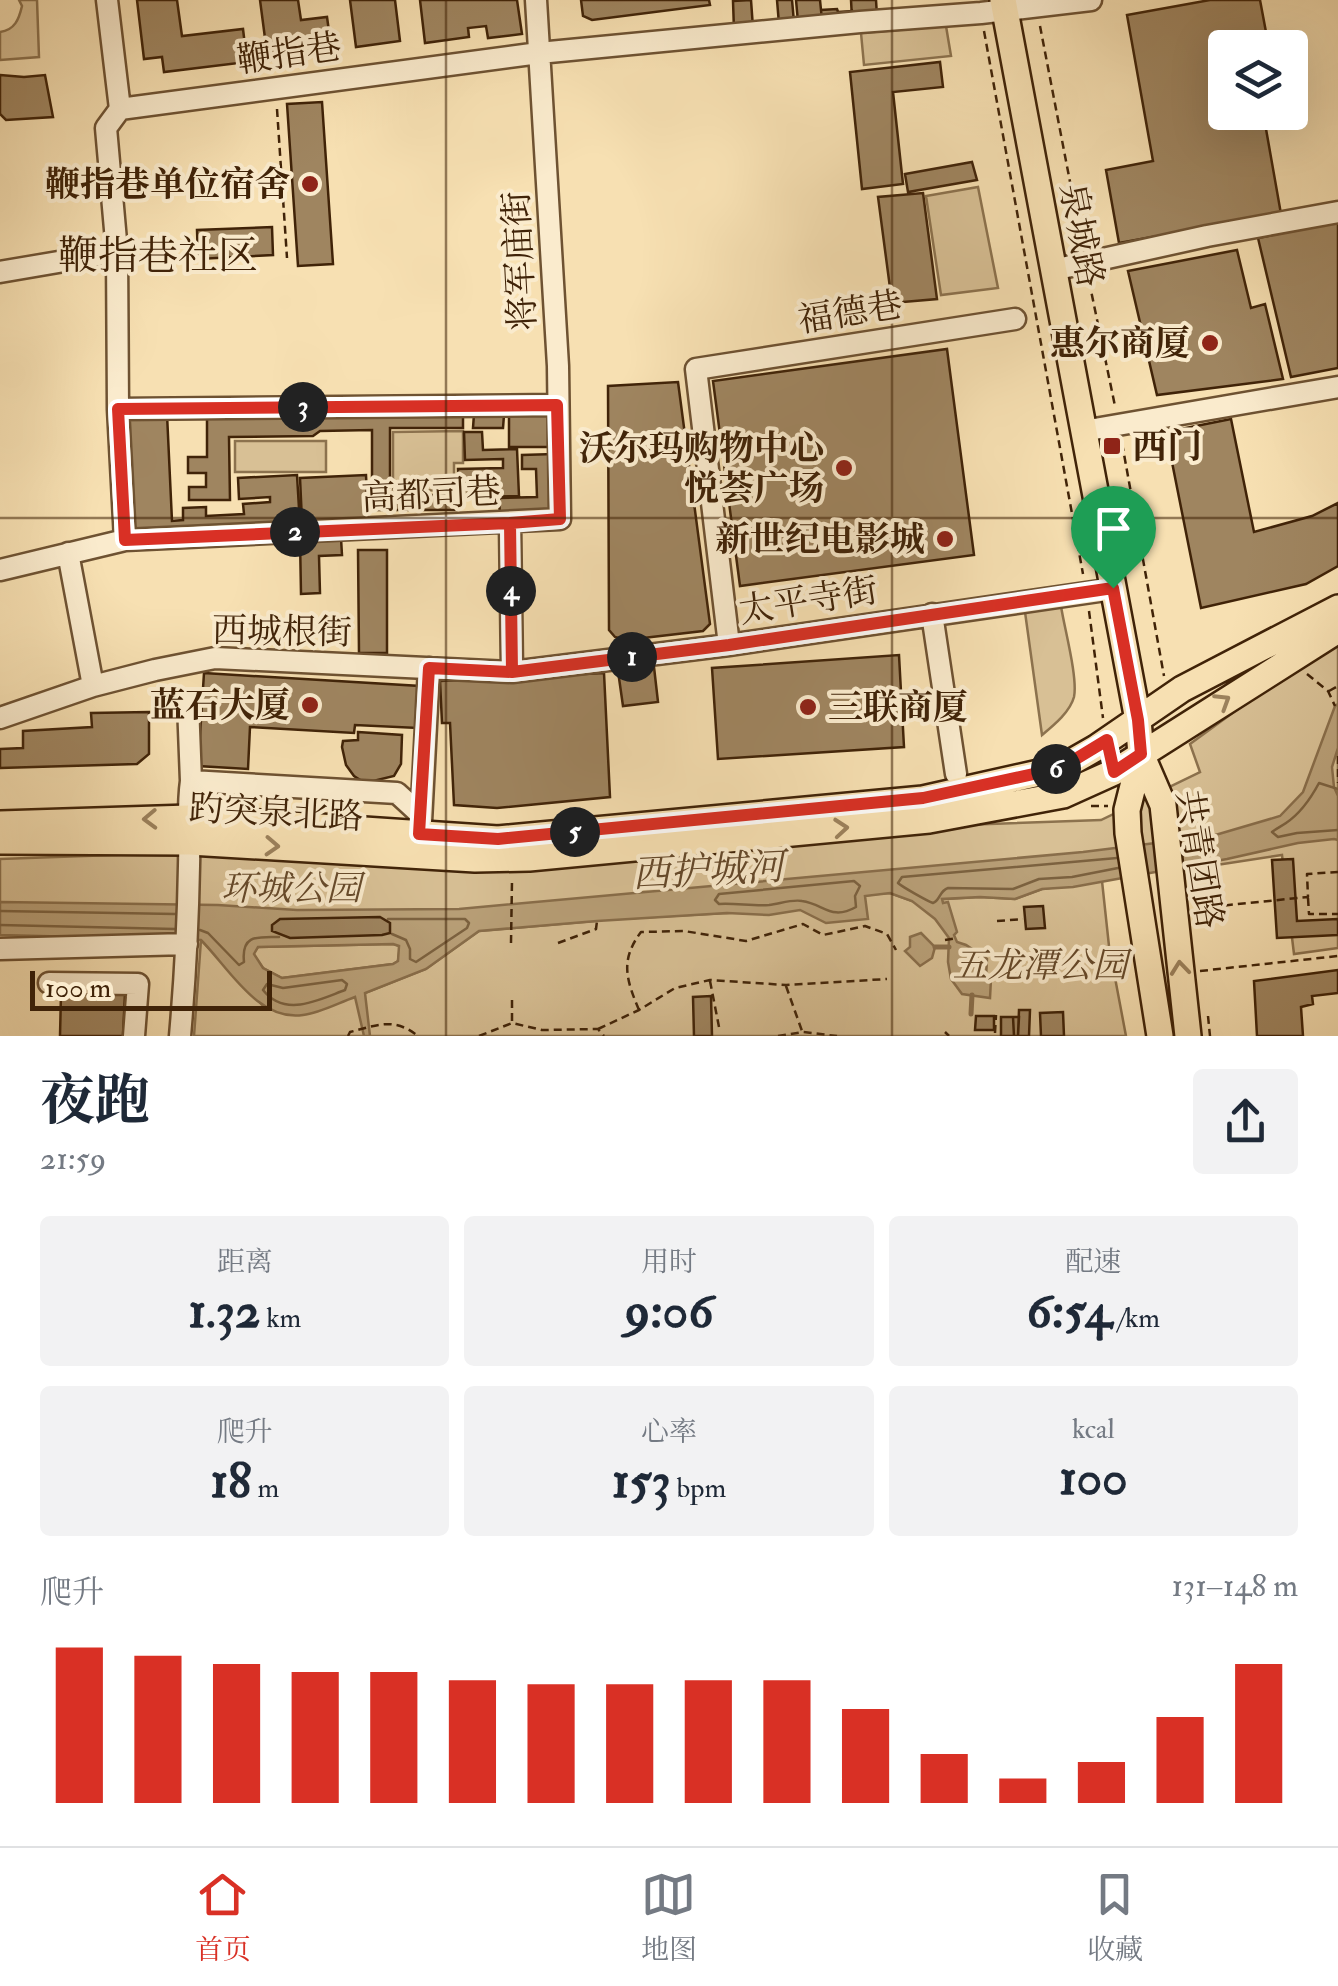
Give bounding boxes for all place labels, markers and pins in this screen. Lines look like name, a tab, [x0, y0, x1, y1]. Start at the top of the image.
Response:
place label: 鞭指巷单位宿舍	[45, 163, 290, 207]
marker: 鞭指巷单位宿舍	[299, 173, 321, 195]
place label: 惠尔商厦	[1050, 322, 1190, 366]
marker: 惠尔商厦	[1199, 332, 1221, 354]
pin: 3	[278, 382, 328, 432]
place label: 西门	[1132, 425, 1202, 469]
place label: 沃尔玛购物中心 悦荟广场	[579, 427, 824, 511]
marker: 西门	[1101, 435, 1123, 457]
marker: 沃尔玛购物中心 悦荟广场	[833, 457, 855, 479]
pin	[1071, 486, 1156, 589]
pin: 2	[270, 507, 320, 557]
place label: 新世纪电影城	[715, 518, 925, 562]
marker: 新世纪电影城	[934, 528, 956, 550]
pin: 4	[486, 566, 536, 616]
pin: 1	[607, 632, 657, 682]
place label: 蓝石大厦	[150, 684, 290, 728]
place label: 三联商厦	[828, 686, 968, 730]
marker: 蓝石大厦	[299, 694, 321, 716]
marker: 三联商厦	[797, 696, 819, 718]
pin: 6	[1031, 744, 1081, 794]
pin: 5	[550, 807, 600, 857]

